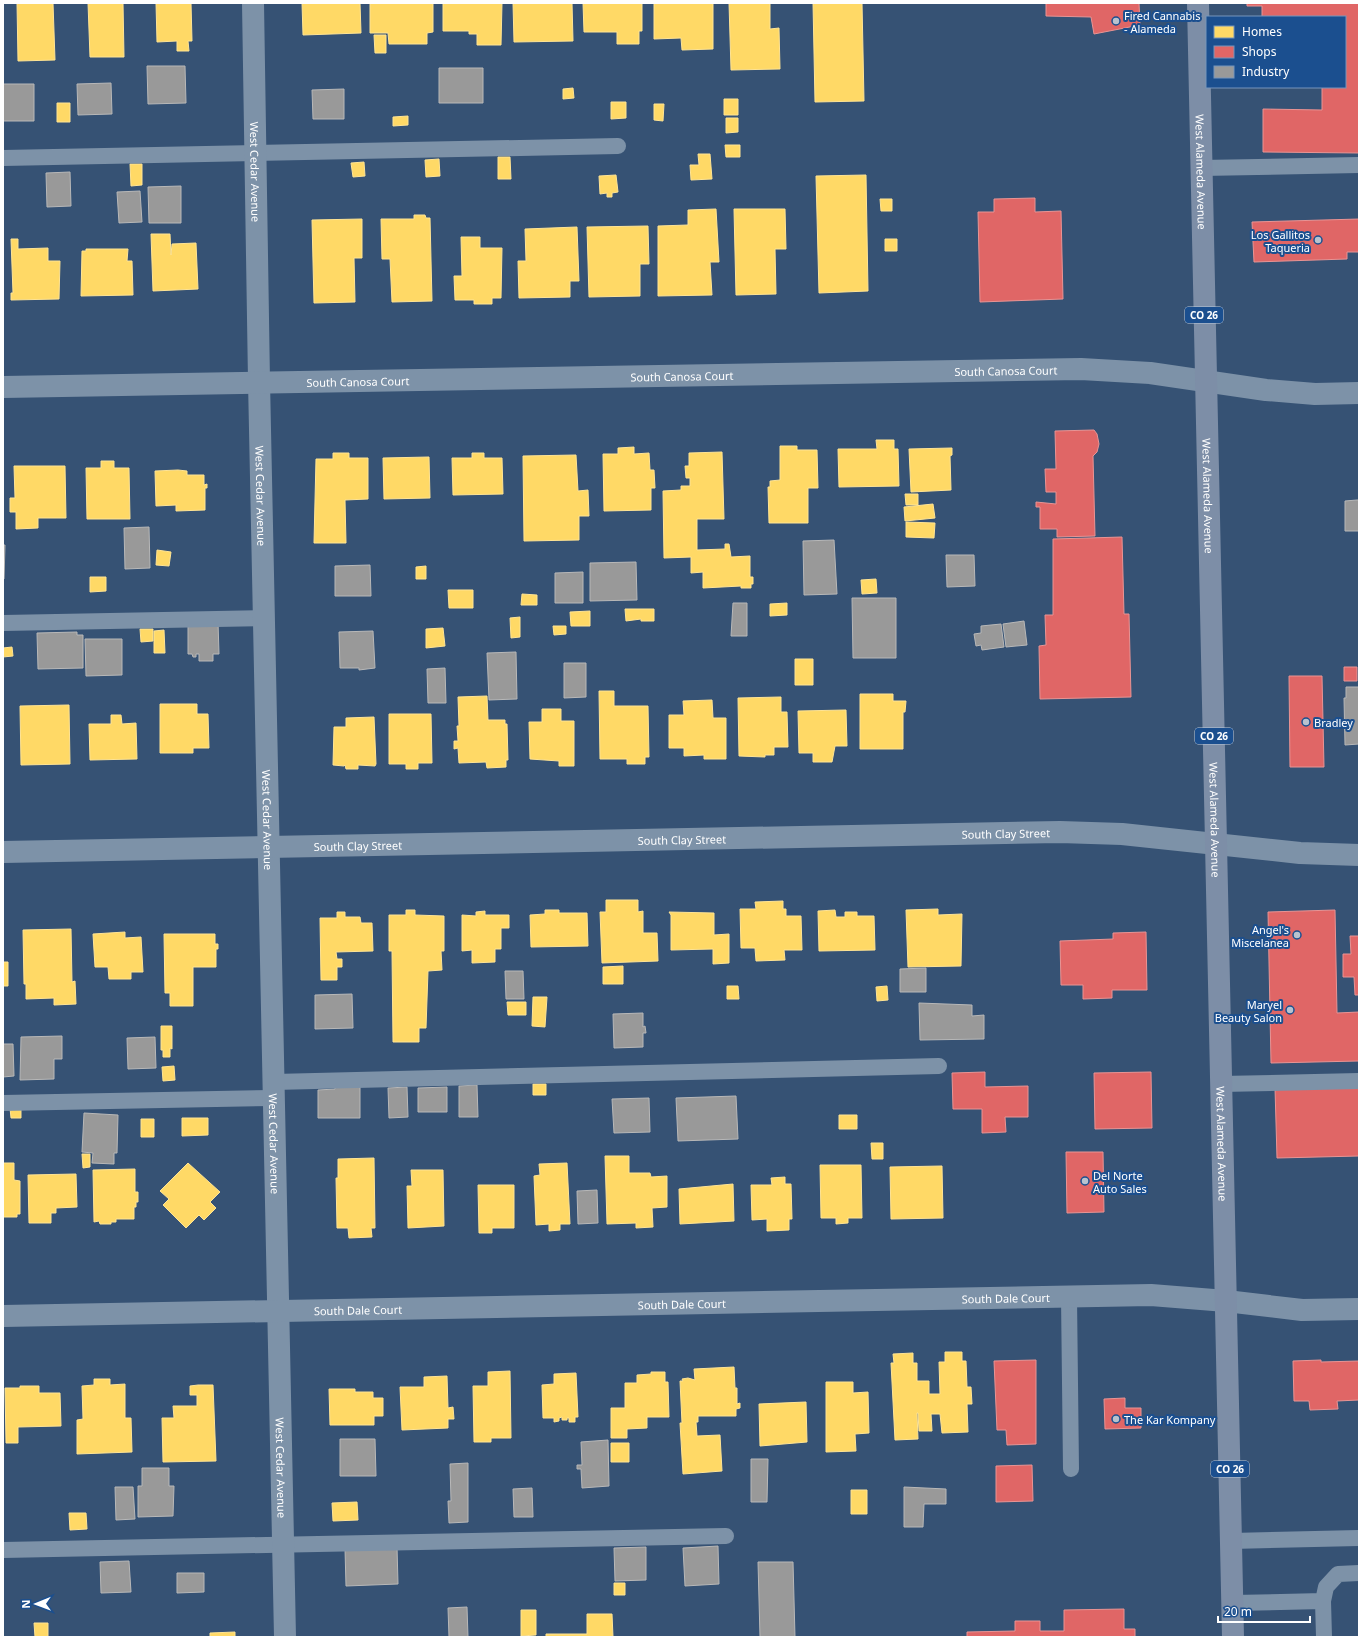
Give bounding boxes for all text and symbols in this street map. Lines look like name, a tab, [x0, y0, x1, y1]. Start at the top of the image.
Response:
place label: Fired Cannabis - Alameda	[1124, 8, 1200, 36]
marker: Fired Cannabis - Alameda	[1111, 16, 1121, 26]
legend	[1206, 16, 1346, 88]
text: Homes	[1242, 23, 1282, 40]
text: Shops	[1242, 43, 1277, 60]
text: Industry	[1242, 63, 1290, 80]
street label: West Alameda Avenue	[1193, 114, 1210, 230]
street label: West Cedar Avenue	[247, 122, 264, 222]
place label: Los Gallitos Taqueria	[1251, 227, 1310, 255]
marker: Los Gallitos Taqueria	[1313, 235, 1323, 245]
road number: CO 26	[1185, 307, 1223, 323]
street label: South Canosa Court	[954, 362, 1058, 379]
street label: South Canosa Court	[630, 367, 734, 384]
street label: South Canosa Court	[306, 373, 410, 389]
street label: West Alameda Avenue	[1200, 438, 1217, 554]
street label: West Cedar Avenue	[253, 445, 270, 546]
place label: Bradley	[1314, 715, 1353, 730]
marker: Bradley	[1301, 717, 1311, 727]
road number: CO 26	[1195, 728, 1233, 744]
street label: West Alameda Avenue	[1207, 762, 1224, 878]
street label: West Cedar Avenue	[260, 769, 277, 870]
street label: South Clay Street	[961, 825, 1050, 841]
street label: South Clay Street	[638, 831, 726, 847]
street label: South Clay Street	[314, 837, 402, 854]
place label: Angel's Miscelanea	[1231, 922, 1289, 950]
marker: Angel's Miscelanea	[1292, 930, 1302, 940]
place label: Maryel Beauty Salon	[1215, 997, 1282, 1025]
marker: Maryel Beauty Salon	[1285, 1005, 1295, 1015]
street label: West Alameda Avenue	[1214, 1086, 1231, 1202]
street label: West Cedar Avenue	[266, 1093, 283, 1194]
place label: Del Norte Auto Sales	[1093, 1168, 1147, 1196]
marker: Del Norte Auto Sales	[1080, 1176, 1090, 1186]
street label: South Dale Court	[962, 1289, 1050, 1306]
street label: South Dale Court	[638, 1295, 726, 1312]
street label: South Dale Court	[314, 1301, 402, 1318]
place label: The Kar Kompany	[1124, 1412, 1216, 1427]
marker: The Kar Kompany	[1111, 1414, 1121, 1424]
street label: West Cedar Avenue	[273, 1417, 290, 1518]
road number: CO 26	[1211, 1461, 1249, 1477]
north arrow	[16, 1584, 56, 1624]
scale bar	[1218, 1598, 1310, 1624]
text: N	[18, 1600, 33, 1609]
text: 20 m	[1224, 1603, 1252, 1620]

